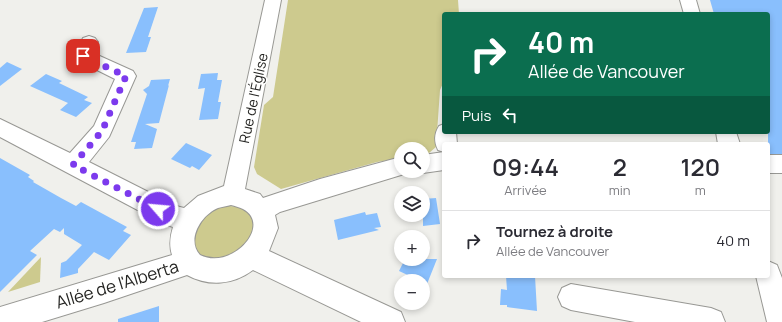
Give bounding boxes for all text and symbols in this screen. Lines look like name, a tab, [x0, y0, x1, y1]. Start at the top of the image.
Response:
text: 40 m	[528, 23, 594, 61]
icon: right	[462, 28, 514, 80]
pin	[66, 39, 100, 73]
icon: arrive	[72, 45, 94, 67]
street label: Rue de l'Église	[234, 51, 272, 145]
text: Allée de Vancouver	[528, 59, 685, 83]
icon: left	[499, 104, 521, 126]
text: Puis	[462, 105, 491, 126]
map controls	[394, 142, 430, 310]
button: search	[394, 142, 430, 178]
text: 09:44	[492, 150, 559, 183]
text: 2	[613, 150, 627, 183]
text: 120	[680, 150, 720, 183]
text: Arrivée	[504, 181, 547, 199]
text: min	[609, 181, 631, 199]
text: m	[695, 181, 706, 199]
button: layers	[394, 186, 430, 222]
position arrow	[137, 188, 179, 230]
text: Tournez à droite	[496, 221, 613, 242]
button: +	[394, 230, 430, 266]
icon: right	[462, 230, 484, 252]
text: 40 m	[716, 230, 750, 251]
text: Allée de Vancouver	[496, 242, 609, 260]
street label: Allée de l'Alberta	[53, 254, 181, 314]
button: −	[394, 274, 430, 310]

